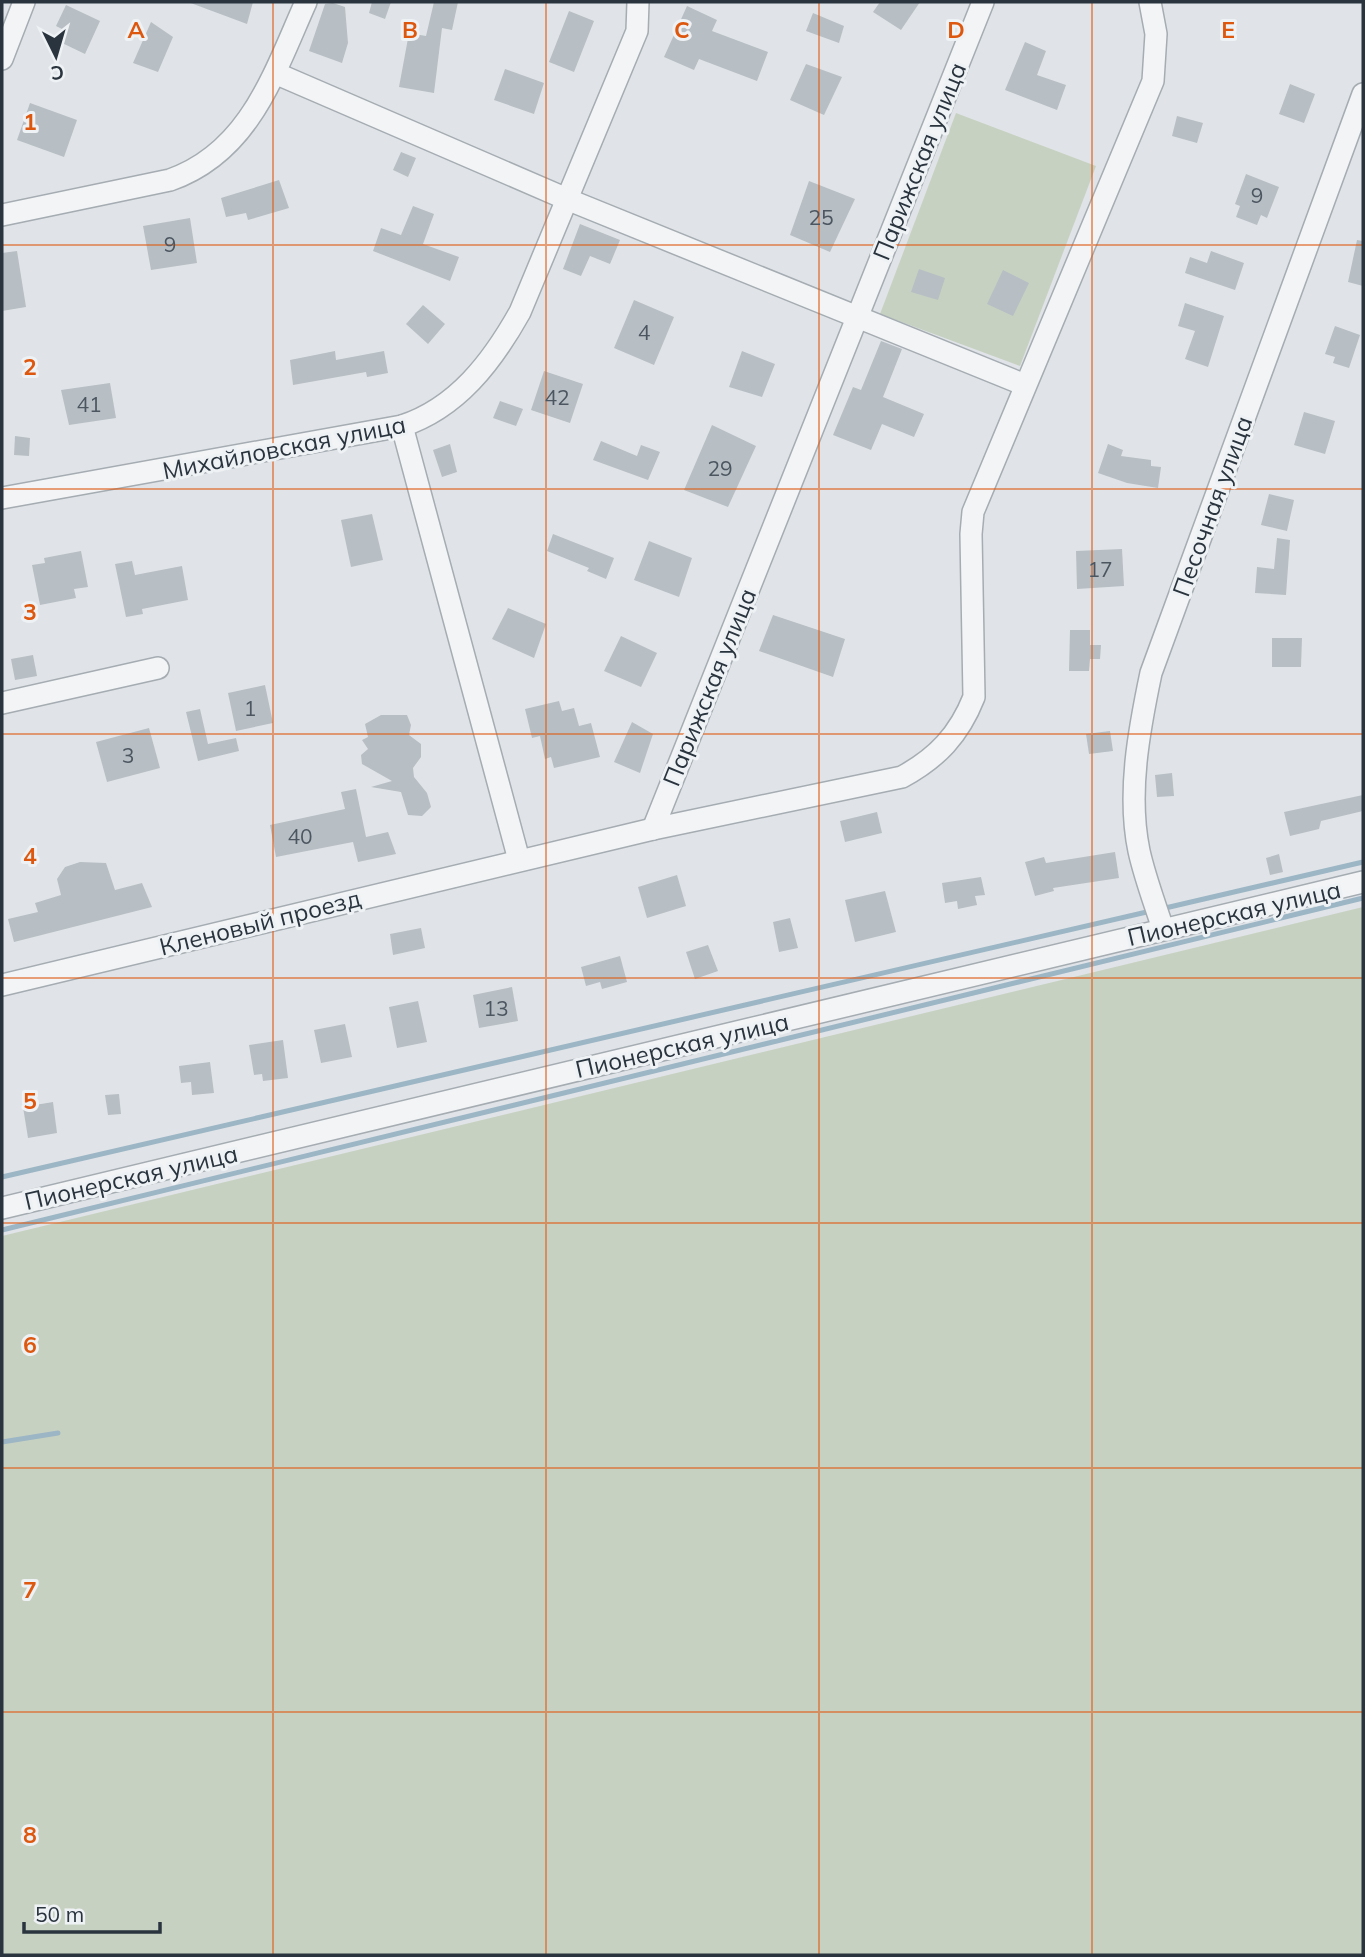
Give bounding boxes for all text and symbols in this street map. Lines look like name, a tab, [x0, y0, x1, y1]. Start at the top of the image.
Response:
text: A	[127, 15, 145, 44]
text: B	[402, 15, 418, 44]
text: C	[674, 15, 690, 44]
text: D	[947, 15, 965, 44]
text: E	[1221, 15, 1235, 44]
north arrow	[21, 21, 91, 91]
street label: Парижская улица	[866, 58, 972, 264]
text: С	[50, 60, 65, 85]
text: 1	[23, 107, 37, 136]
house number: 9	[1251, 182, 1263, 208]
house number: 25	[808, 204, 834, 230]
house number: 9	[164, 231, 176, 257]
house number: 4	[638, 319, 651, 345]
text: 2	[23, 352, 37, 381]
house number: 42	[544, 384, 570, 410]
house number: 41	[76, 391, 102, 417]
street label: Михайловская улица	[160, 409, 408, 485]
street label: Песочная улица	[1165, 412, 1259, 600]
house number: 29	[707, 455, 733, 481]
house number: 17	[1087, 556, 1113, 582]
street label: Парижская улица	[656, 584, 762, 790]
text: 3	[23, 597, 37, 626]
house number: 1	[244, 695, 256, 721]
house number: 3	[122, 742, 134, 768]
house number: 40	[287, 823, 313, 849]
text: 4	[23, 841, 37, 870]
street label: Пионерская улица	[1124, 874, 1344, 952]
street label: Кленовый проезд	[156, 882, 364, 962]
house number: 13	[483, 995, 509, 1021]
street label: Пионерская улица	[572, 1006, 792, 1084]
text: 5	[23, 1086, 37, 1115]
street label: Пионерская улица	[21, 1138, 241, 1216]
text: 6	[23, 1330, 37, 1359]
text: 7	[23, 1575, 37, 1604]
text: 8	[23, 1820, 37, 1849]
scale bar	[24, 1890, 161, 1934]
text: 50 m	[35, 1901, 84, 1927]

